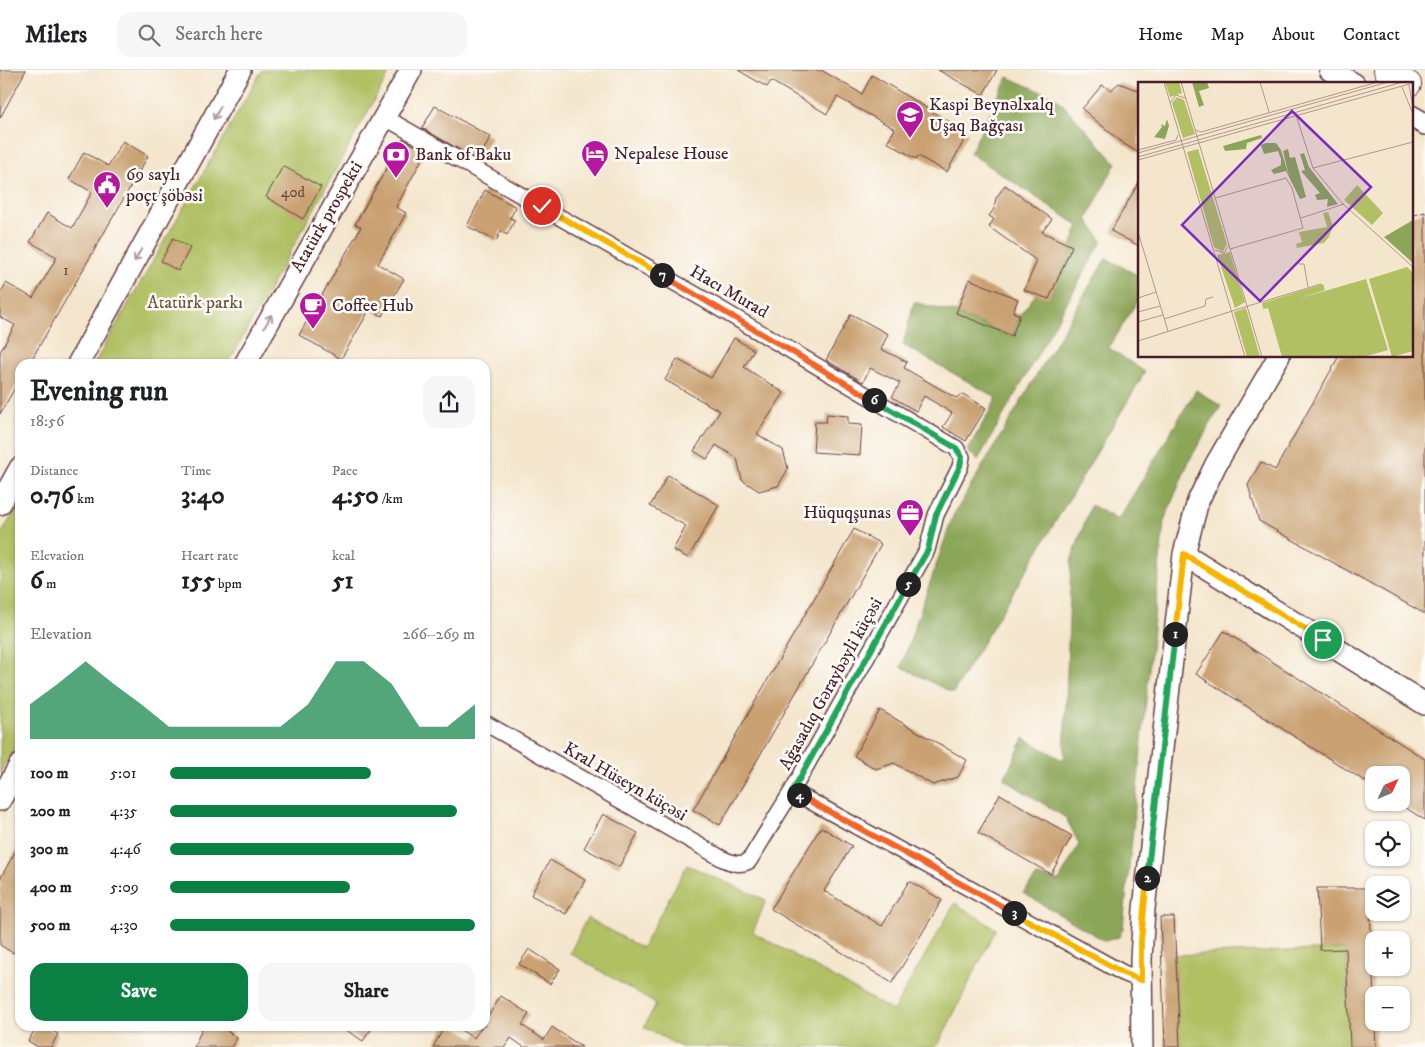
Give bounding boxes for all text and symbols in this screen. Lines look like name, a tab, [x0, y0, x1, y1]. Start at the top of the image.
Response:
search box	[117, 12, 467, 57]
text: Milers	[25, 20, 87, 50]
icon: search	[135, 21, 163, 49]
text: Search here	[175, 23, 263, 46]
text: Home	[1138, 24, 1183, 46]
text: Map	[1211, 24, 1244, 46]
text: About	[1272, 24, 1315, 46]
text: Contact	[1343, 24, 1400, 46]
inset map	[1138, 82, 1412, 358]
place label: Kaspi Beynəlxalq Uşaq Bağçası	[929, 94, 1055, 137]
school or university icon: Kaspi Beynəlxalq Uşaq Bağçası	[895, 100, 925, 139]
one-way arrow	[212, 105, 222, 120]
hotel icon: Nepalese House	[580, 139, 610, 178]
bank icon: Bank of Baku	[381, 140, 411, 179]
place label: Nepalese House	[614, 143, 728, 165]
place label: Bank of Baku	[415, 144, 511, 166]
street label: Atatürk prospekti	[286, 157, 368, 277]
place label: 69 saylı poçt şöbəsi	[125, 164, 203, 207]
public building icon: 69 saylı poçt şöbəsi	[92, 170, 122, 209]
house number: 40d	[281, 183, 306, 202]
pin	[521, 185, 563, 227]
icon: check	[528, 192, 556, 220]
one-way arrow	[133, 247, 143, 262]
house number: 1	[63, 261, 69, 280]
street label: Hacı Murad	[686, 261, 772, 323]
pin: 7	[650, 262, 674, 288]
text: 7	[659, 266, 666, 284]
cafe icon: Coffee Hub	[298, 291, 328, 330]
park label: Atatürk parkı	[147, 292, 243, 314]
place label: Coffee Hub	[332, 295, 413, 317]
one-way arrow	[264, 315, 274, 329]
text: Evening run	[30, 374, 168, 409]
button: share	[423, 376, 475, 428]
pin: 6	[862, 388, 886, 412]
text: 6	[871, 391, 878, 409]
text: 18:56	[30, 411, 64, 431]
text: Distance	[30, 462, 78, 480]
text: Time	[181, 462, 211, 480]
text: Pace	[332, 462, 358, 480]
text: 0.76	[30, 480, 74, 511]
text: 3:40	[181, 480, 225, 511]
text: 4:50	[332, 480, 379, 511]
text: km	[74, 490, 94, 508]
text: /km	[379, 490, 403, 508]
office icon: Hüquqşunas	[895, 498, 925, 537]
place label: Hüquqşunas	[803, 502, 891, 524]
text: Elevation	[30, 547, 84, 565]
text: Heart rate	[181, 547, 238, 565]
text: kcal	[332, 547, 355, 565]
text: 6	[30, 565, 43, 596]
text: 155	[181, 565, 215, 596]
text: 51	[332, 565, 354, 596]
pin: 5	[896, 572, 920, 596]
text: m	[43, 575, 57, 593]
text: bpm	[215, 575, 242, 593]
text: 5	[905, 575, 912, 593]
street label: Ağasadıq Gəraybəyli küçəsi	[774, 594, 888, 774]
pin	[1302, 619, 1344, 661]
pin: 1	[1162, 622, 1188, 646]
text: Elevation	[30, 624, 92, 644]
text: 266–269 m	[402, 624, 475, 644]
text: 1	[1173, 625, 1178, 643]
icon: arrive	[1309, 626, 1337, 654]
street label: Kral Hüseyn küçəsi	[559, 738, 691, 826]
text: 100 m	[30, 763, 69, 783]
text: 5:01	[110, 763, 137, 783]
north arrow	[1365, 766, 1410, 811]
map controls	[1365, 766, 1410, 1031]
pin: 4	[786, 782, 812, 808]
text: 4	[795, 786, 804, 804]
text: 200 m	[30, 801, 71, 821]
text: 4:35	[110, 801, 137, 821]
button: locate	[1365, 821, 1410, 866]
text: 300 m	[30, 839, 69, 859]
text: 4:46	[110, 839, 141, 859]
pin: 2	[1134, 866, 1160, 890]
text: 2	[1144, 869, 1151, 887]
button: layers	[1365, 876, 1410, 921]
text: 400 m	[30, 877, 72, 897]
text: 5:09	[110, 877, 139, 897]
pin: 3	[1002, 900, 1026, 926]
text: 3	[1012, 904, 1017, 922]
text: 500 m	[30, 915, 71, 935]
text: 4:30	[110, 915, 138, 935]
button: +	[1365, 931, 1410, 976]
button: Save	[30, 963, 248, 1021]
button: Share	[258, 963, 475, 1021]
button: −	[1365, 986, 1410, 1031]

